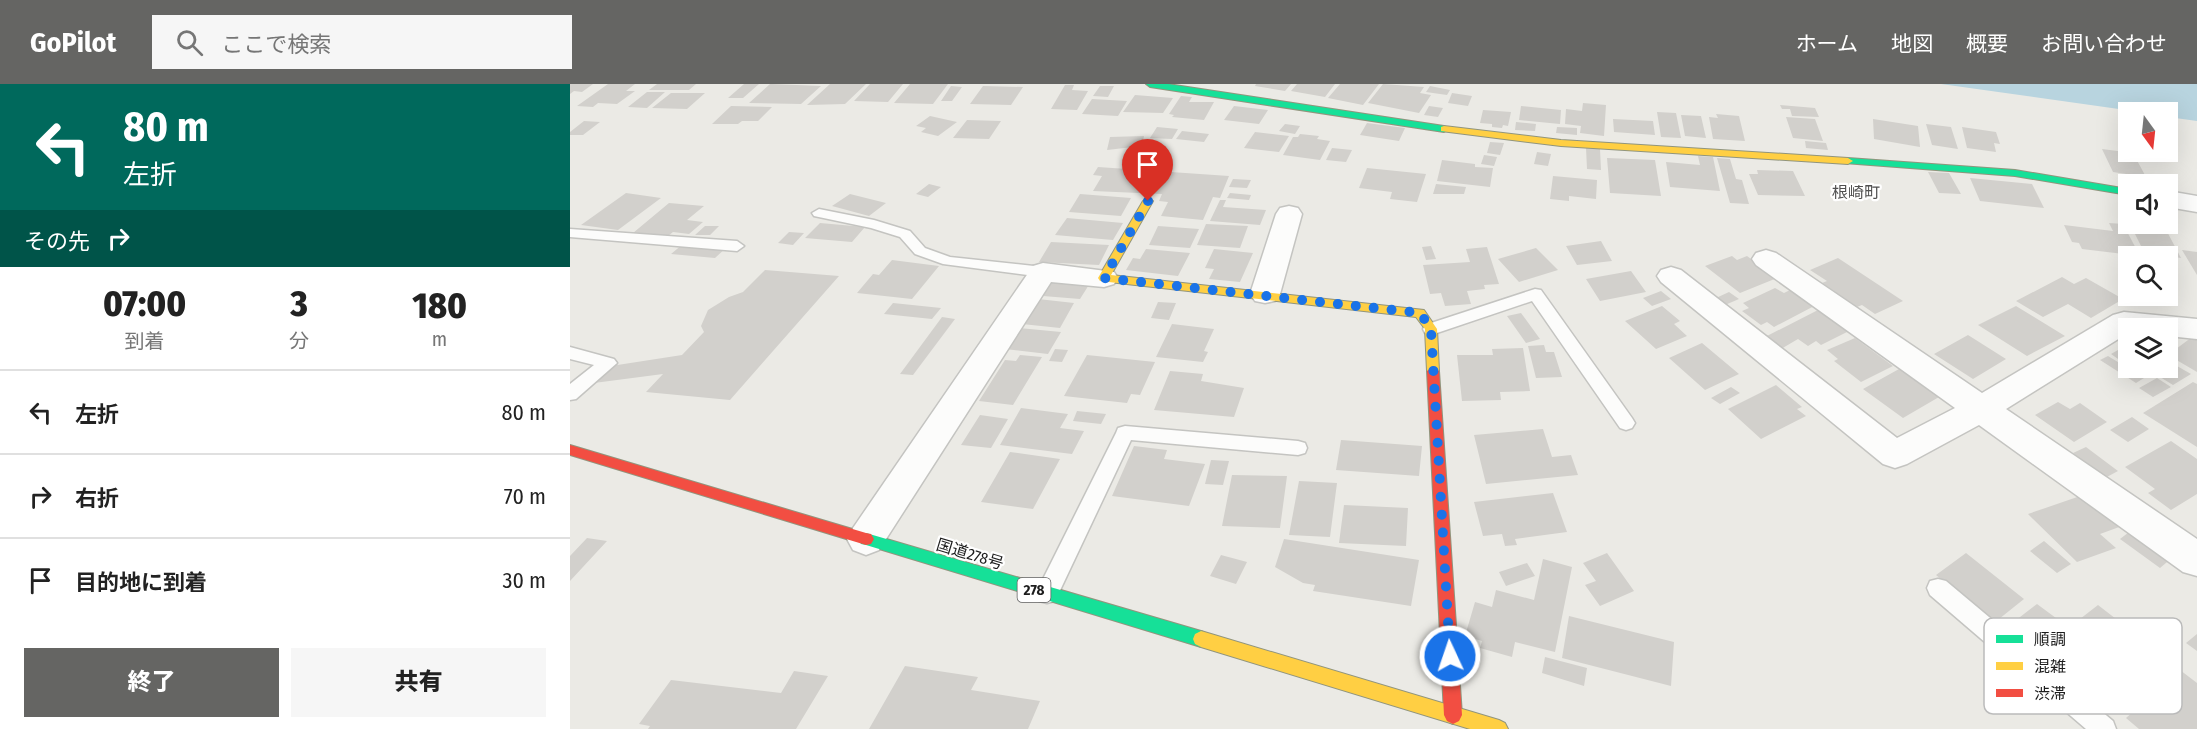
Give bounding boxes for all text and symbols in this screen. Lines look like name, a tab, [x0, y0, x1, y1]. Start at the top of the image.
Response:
search box	[152, 15, 572, 69]
text: GoPilot	[30, 26, 116, 59]
icon: search	[173, 26, 206, 59]
text: ここで検索	[221, 31, 331, 58]
text: ホーム	[1796, 31, 1858, 57]
text: 地図	[1891, 31, 1933, 57]
text: 概要	[1966, 31, 2008, 57]
text: お問い合わせ	[2041, 31, 2167, 57]
text: 80 m	[123, 102, 209, 152]
north arrow	[2118, 102, 2178, 162]
map controls	[2118, 102, 2178, 378]
icon: left	[24, 108, 102, 186]
pin	[1122, 139, 1173, 201]
icon: arrive	[1131, 148, 1164, 181]
text: 左折	[123, 159, 177, 191]
button: sound	[2118, 174, 2178, 234]
district label: 根崎町	[1832, 183, 1880, 202]
icon: right	[102, 222, 135, 255]
text: その先	[24, 228, 90, 255]
button: search	[2118, 246, 2178, 306]
text: 07:00	[103, 282, 186, 326]
text: 3	[290, 282, 308, 326]
text: 180	[412, 284, 467, 328]
button: layers	[2118, 318, 2178, 378]
text: m	[432, 327, 447, 351]
text: 到着	[125, 329, 165, 353]
text: 分	[289, 329, 309, 353]
icon: left	[24, 396, 57, 429]
text: 80 m	[501, 399, 546, 426]
text: 左折	[75, 401, 119, 428]
icon: right	[24, 480, 57, 513]
text: 70 m	[504, 483, 546, 510]
text: 右折	[75, 485, 119, 512]
street label: 国道278号	[934, 535, 1006, 573]
icon: arrive	[24, 564, 57, 597]
text: 30 m	[503, 567, 546, 594]
text: 目的地に到着	[75, 569, 207, 596]
road number: 278	[1018, 578, 1050, 602]
legend	[1984, 618, 2182, 714]
position arrow	[1418, 624, 1482, 688]
text: 順調	[2034, 630, 2066, 649]
button: 終了	[24, 648, 279, 717]
button: 共有	[291, 648, 546, 717]
text: 混雑	[2034, 657, 2066, 676]
text: 渋滞	[2034, 684, 2066, 703]

